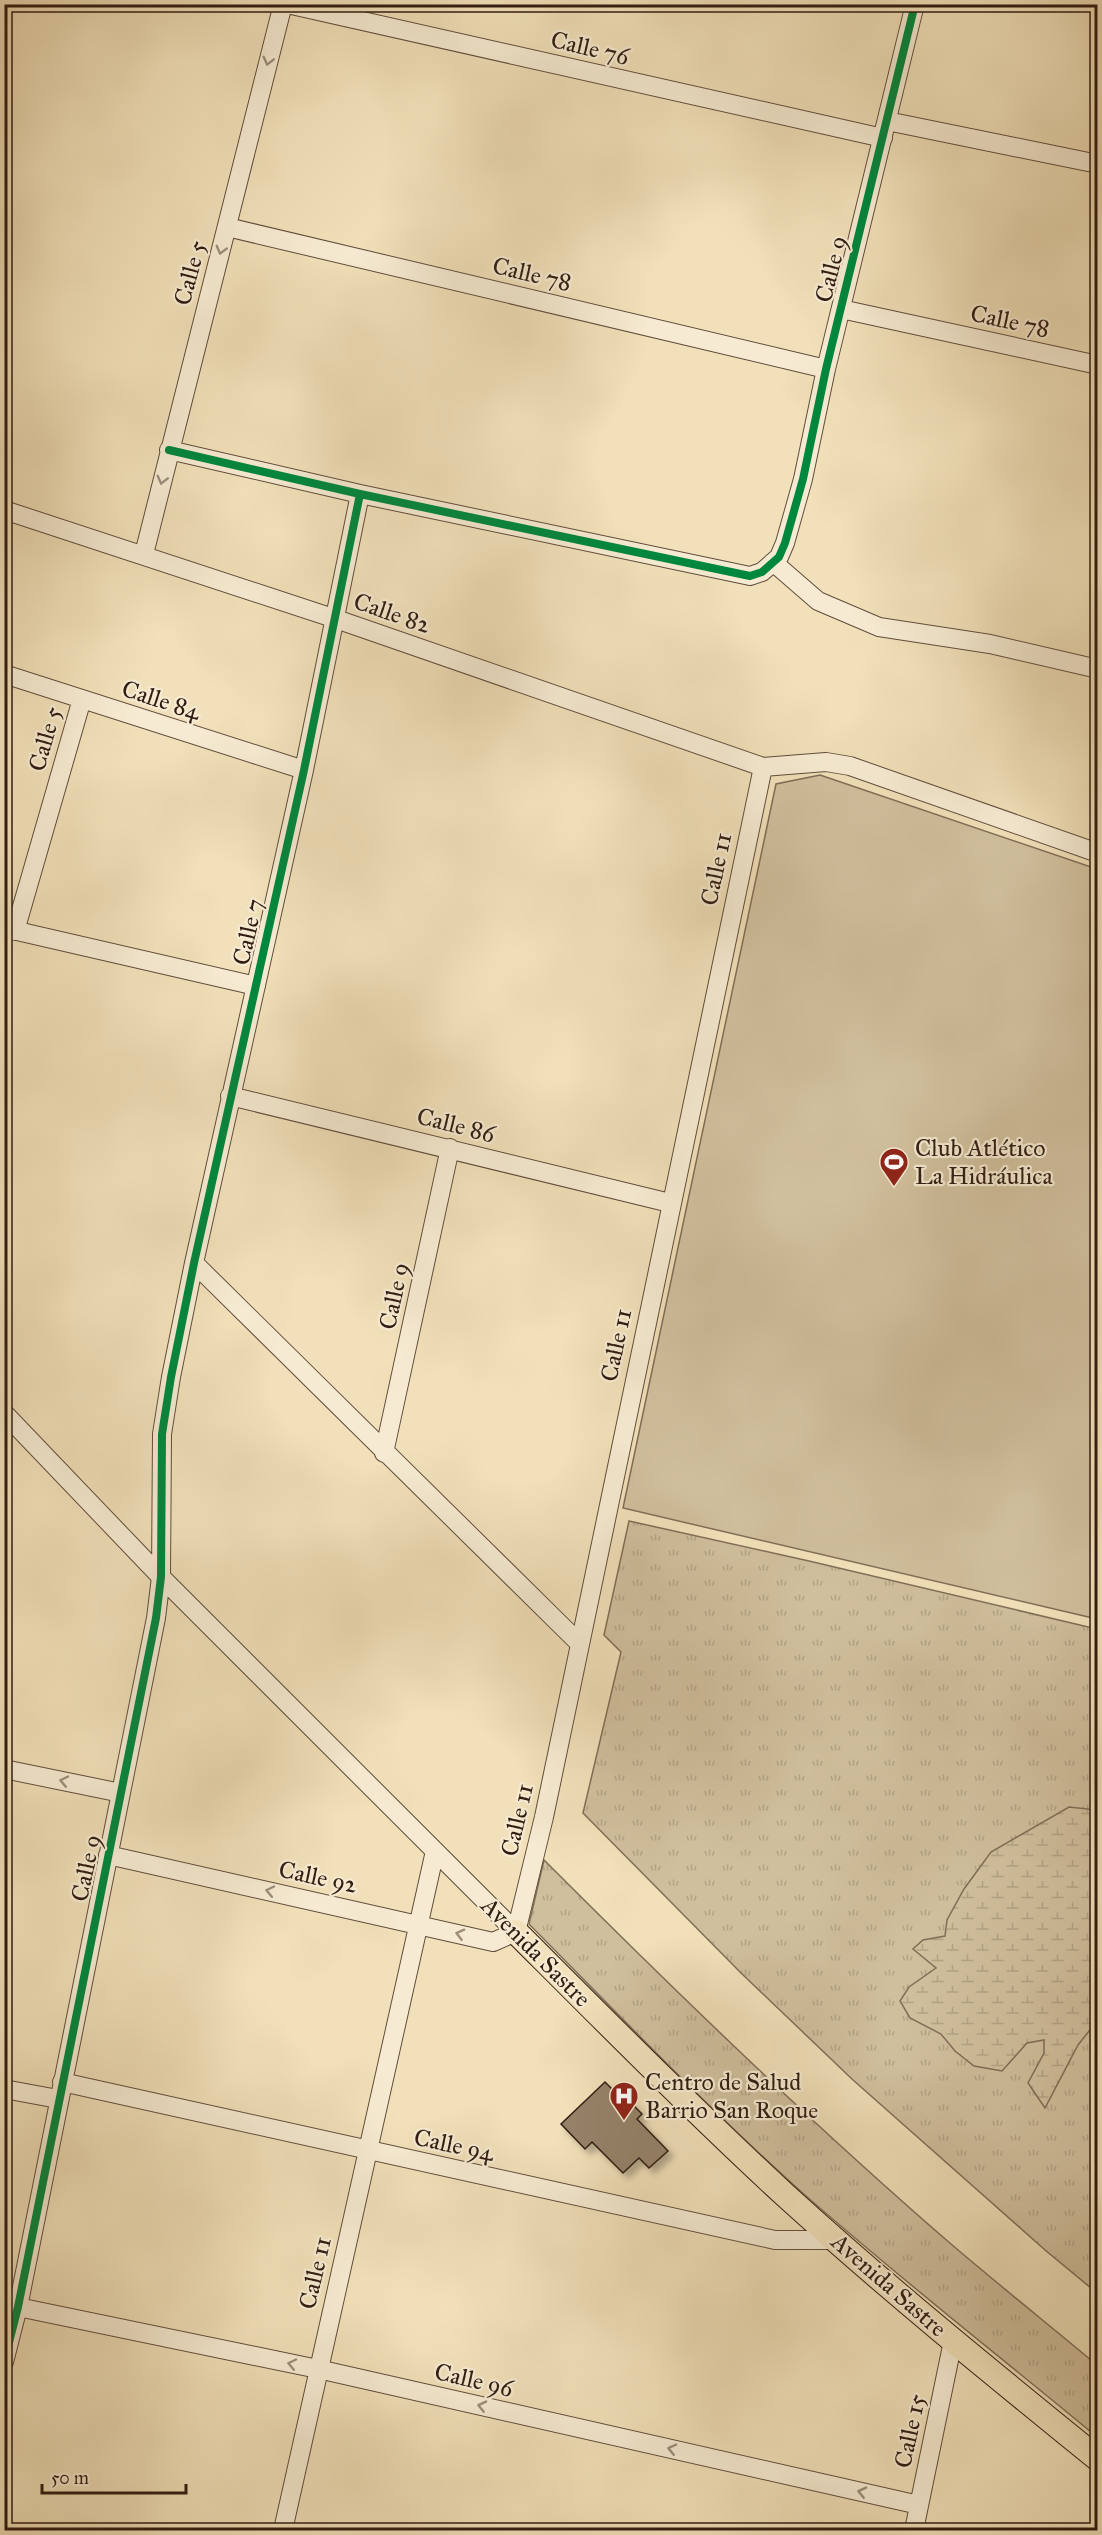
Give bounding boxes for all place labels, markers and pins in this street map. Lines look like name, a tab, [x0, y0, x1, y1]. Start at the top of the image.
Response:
place label: Club Atlético La Hidráulica	[915, 1133, 1053, 1191]
sports icon: Club Atlético La Hidráulica	[878, 1146, 910, 1188]
place label: Centro de Salud Barrio San Roque	[645, 2067, 818, 2125]
hospital icon: Centro de Salud Barrio San Roque	[608, 2080, 640, 2122]

